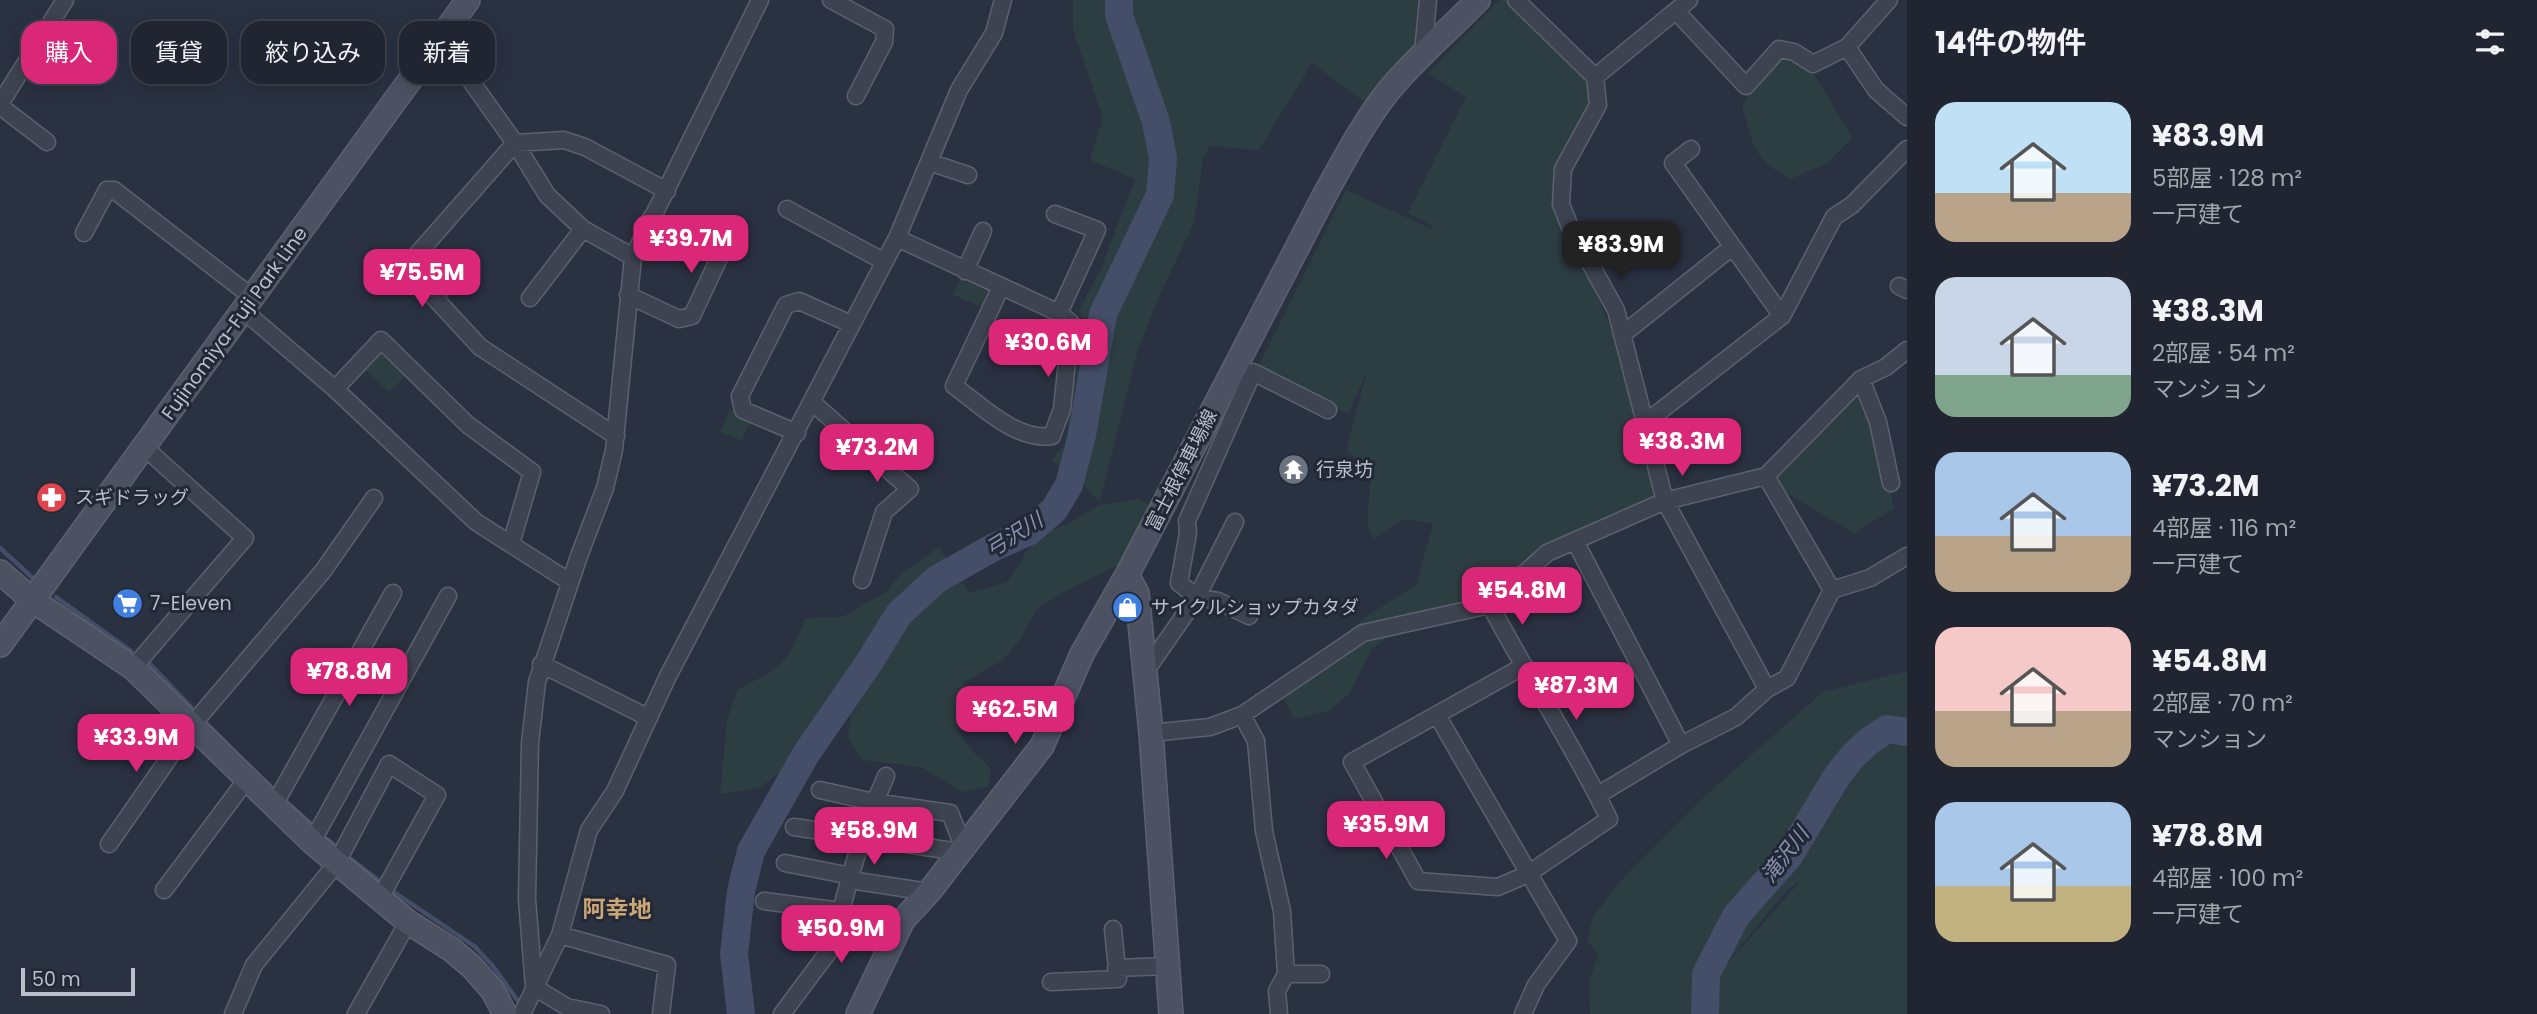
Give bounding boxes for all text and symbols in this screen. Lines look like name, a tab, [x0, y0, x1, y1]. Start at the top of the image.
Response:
chip: 購入	[21, 21, 117, 84]
chip: 賃貸	[131, 21, 227, 84]
chip: 絞り込み	[241, 21, 385, 84]
chip: 新着	[399, 21, 495, 84]
text: 14件の物件	[1935, 21, 2087, 64]
icon: filters	[2471, 23, 2509, 61]
text: ¥83.9M	[2152, 114, 2264, 157]
icon: home	[1991, 130, 2075, 214]
text: 5部屋 · 128 m²	[2152, 162, 2302, 194]
text: 一戸建て	[2152, 198, 2244, 230]
pin: ¥39.7M	[634, 216, 748, 275]
street label: Fujinomiya-Fuji Park Line	[155, 221, 314, 425]
text: ¥39.7M	[649, 222, 733, 254]
pin: ¥83.9M	[1564, 222, 1678, 281]
text: ¥83.9M	[1578, 228, 1664, 260]
pin: ¥75.5M	[365, 250, 479, 309]
text: ¥75.5M	[379, 256, 465, 288]
text: ¥38.3M	[2152, 289, 2264, 332]
icon: home	[1991, 305, 2075, 389]
pin: ¥30.6M	[991, 320, 1105, 379]
text: ¥30.6M	[1005, 326, 1091, 358]
text: 2部屋 · 54 m²	[2152, 337, 2295, 369]
text: マンション	[2152, 373, 2267, 405]
street label: 富士根停車場線	[1139, 405, 1224, 536]
pin: ¥38.3M	[1625, 419, 1739, 478]
pin: ¥73.2M	[820, 424, 934, 484]
text: ¥38.3M	[1639, 425, 1725, 457]
text: ¥73.2M	[836, 431, 918, 463]
temple icon: 行泉坊	[1276, 452, 1310, 486]
place label: 行泉坊	[1316, 456, 1373, 483]
text: ¥73.2M	[2152, 464, 2259, 507]
pharmacy icon: スギドラッグ	[35, 480, 69, 514]
icon: home	[1991, 480, 2075, 564]
place label: スギドラッグ	[75, 484, 189, 511]
water label: 弓沢川	[979, 505, 1050, 564]
text: 4部屋 · 116 m²	[2152, 512, 2296, 544]
text: 一戸建て	[2152, 548, 2244, 580]
pin: ¥54.8M	[1465, 568, 1579, 627]
text: ¥54.8M	[1478, 574, 1566, 606]
supermarket icon: 7-Eleven	[110, 586, 144, 620]
place label: 7-Eleven	[150, 590, 232, 617]
shop icon: サイクルショップカタダ	[1111, 590, 1145, 624]
place label: サイクルショップカタダ	[1151, 594, 1359, 621]
text: ¥54.8M	[2152, 639, 2267, 682]
pin: ¥78.8M	[292, 648, 406, 708]
text: ¥78.8M	[306, 655, 392, 687]
icon: home	[1991, 655, 2075, 739]
pin: ¥87.3M	[1519, 662, 1633, 722]
text: ¥87.3M	[1534, 669, 1618, 701]
pin: ¥62.5M	[958, 686, 1072, 746]
text: 2部屋 · 70 m²	[2152, 687, 2293, 719]
text: ¥62.5M	[972, 693, 1058, 725]
pin: ¥33.9M	[79, 714, 193, 774]
text: ¥33.9M	[93, 721, 179, 753]
text: マンション	[2152, 723, 2267, 755]
pin: ¥35.9M	[1329, 802, 1443, 861]
pin: ¥58.9M	[817, 808, 931, 867]
text: ¥35.9M	[1343, 808, 1429, 840]
text: ¥58.9M	[830, 814, 918, 846]
text: ¥78.8M	[2152, 814, 2263, 857]
water label: 滝沢川	[1754, 819, 1816, 889]
icon: home	[1991, 830, 2075, 914]
text: 4部屋 · 100 m²	[2152, 862, 2303, 894]
district label: 阿幸地	[583, 893, 652, 925]
text: 一戸建て	[2152, 898, 2244, 930]
pin: ¥50.9M	[784, 906, 898, 965]
text: ¥50.9M	[797, 912, 885, 944]
scale bar	[21, 965, 135, 997]
text: 50 m	[32, 966, 81, 993]

